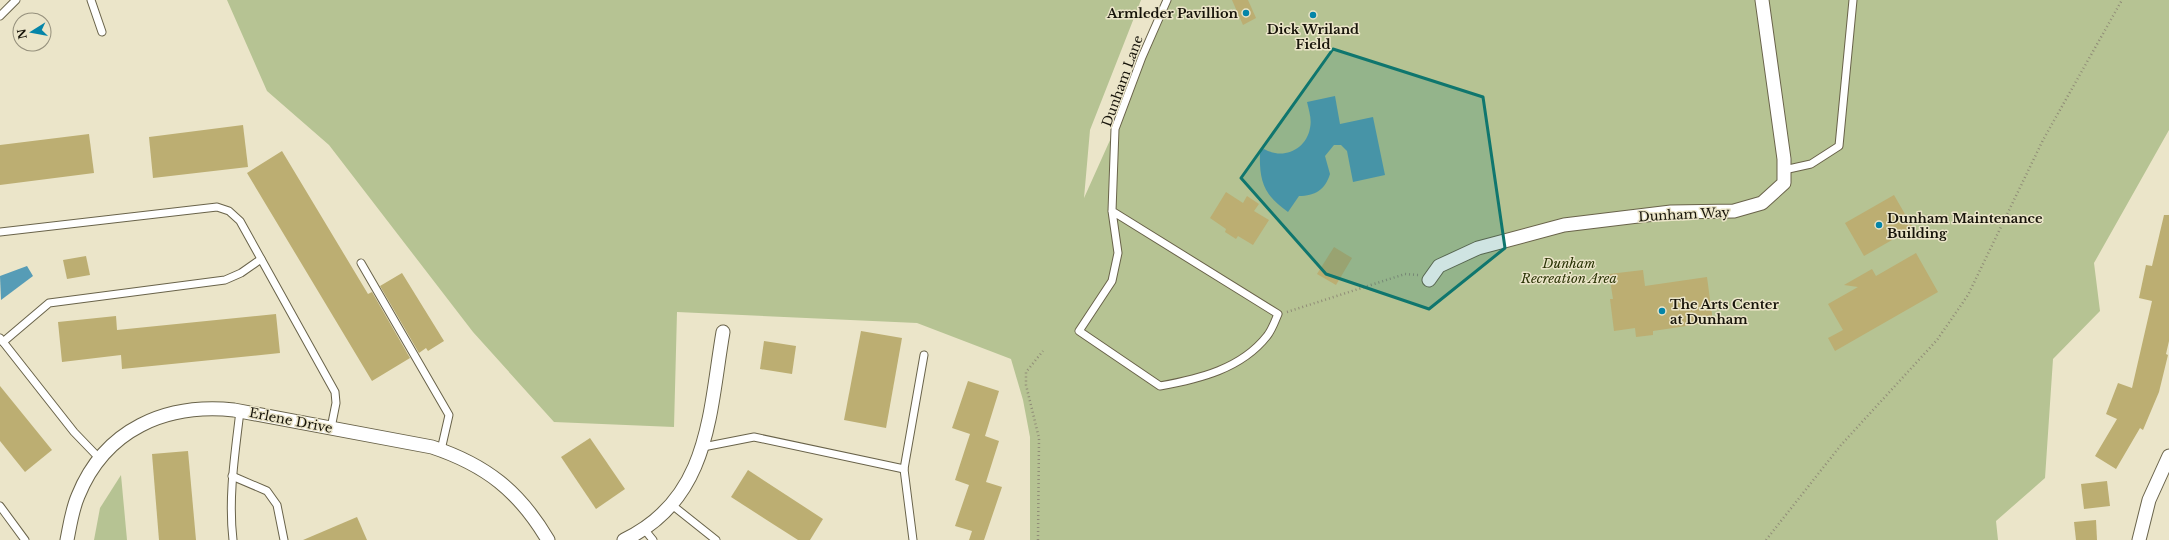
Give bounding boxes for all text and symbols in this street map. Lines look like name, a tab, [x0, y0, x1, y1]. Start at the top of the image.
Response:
place label: Armleder Pavillion	[1106, 5, 1239, 22]
marker: Armleder Pavillion	[1241, 8, 1251, 18]
marker: Dick Wriland Field	[1308, 10, 1318, 20]
north arrow	[12, 12, 52, 52]
place label: Dick Wriland Field	[1267, 21, 1359, 53]
text: N	[14, 27, 30, 40]
street label: Dunham Lane	[1098, 33, 1147, 129]
street label: Dunham Way	[1638, 204, 1731, 225]
place label: Dunham Maintenance Building	[1887, 210, 2043, 242]
marker: Dunham Maintenance Building	[1874, 220, 1884, 230]
park label: Dunham Recreation Area	[1520, 255, 1617, 287]
place label: The Arts Center at Dunham	[1670, 296, 1779, 328]
marker: The Arts Center at Dunham	[1657, 306, 1667, 316]
street label: Erlene Drive	[248, 404, 334, 437]

